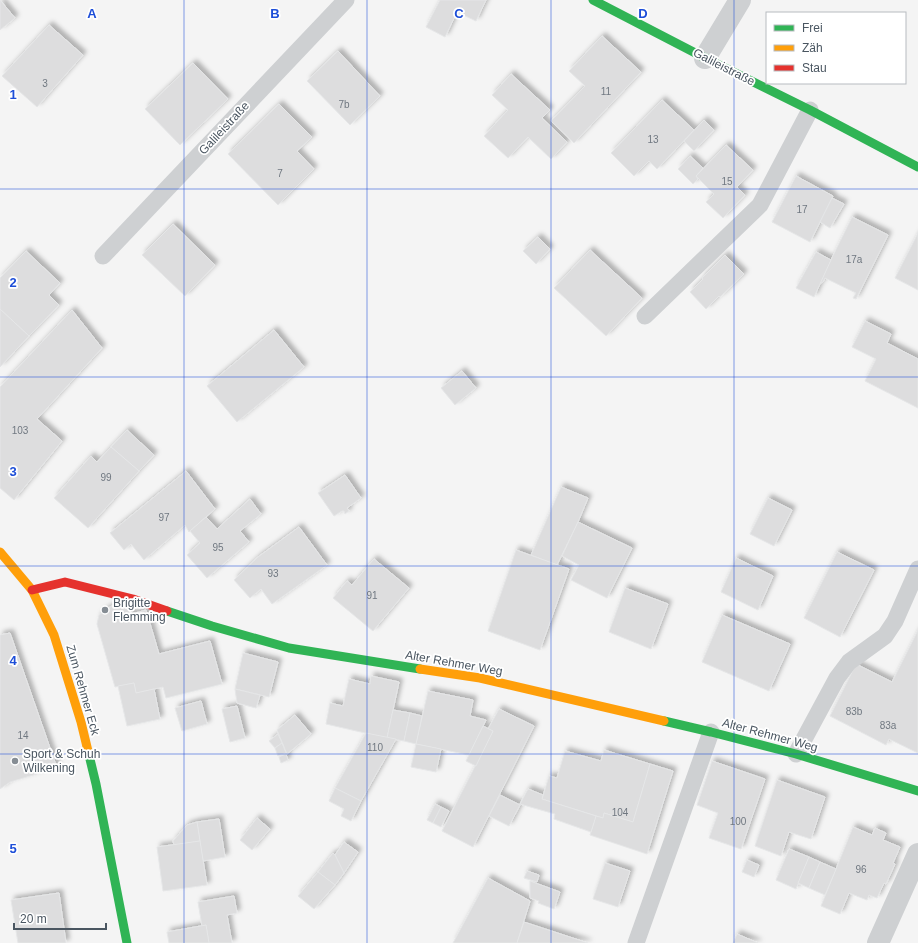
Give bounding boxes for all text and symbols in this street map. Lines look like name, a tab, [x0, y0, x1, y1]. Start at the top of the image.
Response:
text: A	[87, 6, 97, 21]
text: B	[270, 6, 280, 21]
text: C	[454, 6, 464, 21]
text: D	[638, 6, 648, 21]
legend	[766, 12, 906, 84]
text: Frei	[802, 21, 823, 35]
text: Zäh	[802, 41, 823, 55]
street label: Galileistraße	[691, 45, 757, 89]
text: Stau	[802, 61, 827, 75]
house number: 3	[42, 78, 48, 89]
house number: 11	[601, 86, 612, 97]
text: 1	[9, 87, 17, 102]
street label: Galileistraße	[196, 98, 252, 157]
house number: 7b	[338, 99, 350, 110]
house number: 13	[647, 134, 659, 145]
house number: 7	[277, 168, 283, 179]
house number: 15	[721, 176, 733, 187]
house number: 17	[796, 204, 808, 215]
house number: 17a	[846, 254, 863, 265]
text: 2	[9, 275, 17, 290]
house number: 103	[12, 425, 29, 436]
text: 3	[9, 464, 17, 479]
house number: 99	[100, 472, 112, 483]
house number: 97	[158, 512, 170, 523]
house number: 95	[212, 542, 224, 553]
house number: 93	[267, 568, 279, 579]
house number: 91	[366, 590, 378, 601]
place label: Brigitte Flemming	[113, 596, 166, 624]
marker: Brigitte Flemming	[100, 605, 110, 615]
street label: Zum Rehmer Eck	[63, 643, 103, 738]
street label: Alter Rehmer Weg	[404, 648, 504, 678]
text: 4	[9, 653, 17, 668]
house number: 83b	[846, 706, 863, 717]
street label: Alter Rehmer Weg	[721, 715, 819, 755]
house number: 83a	[880, 720, 897, 731]
house number: 14	[17, 730, 29, 741]
house number: 110	[367, 742, 383, 753]
place label: Sport & Schuh Wilkening	[23, 747, 100, 775]
marker: Sport & Schuh Wilkening	[10, 756, 20, 766]
house number: 104	[612, 807, 629, 818]
house number: 100	[730, 816, 747, 827]
text: 5	[9, 841, 17, 856]
house number: 96	[855, 864, 867, 875]
scale bar	[14, 905, 106, 931]
text: 20 m	[20, 912, 47, 926]

